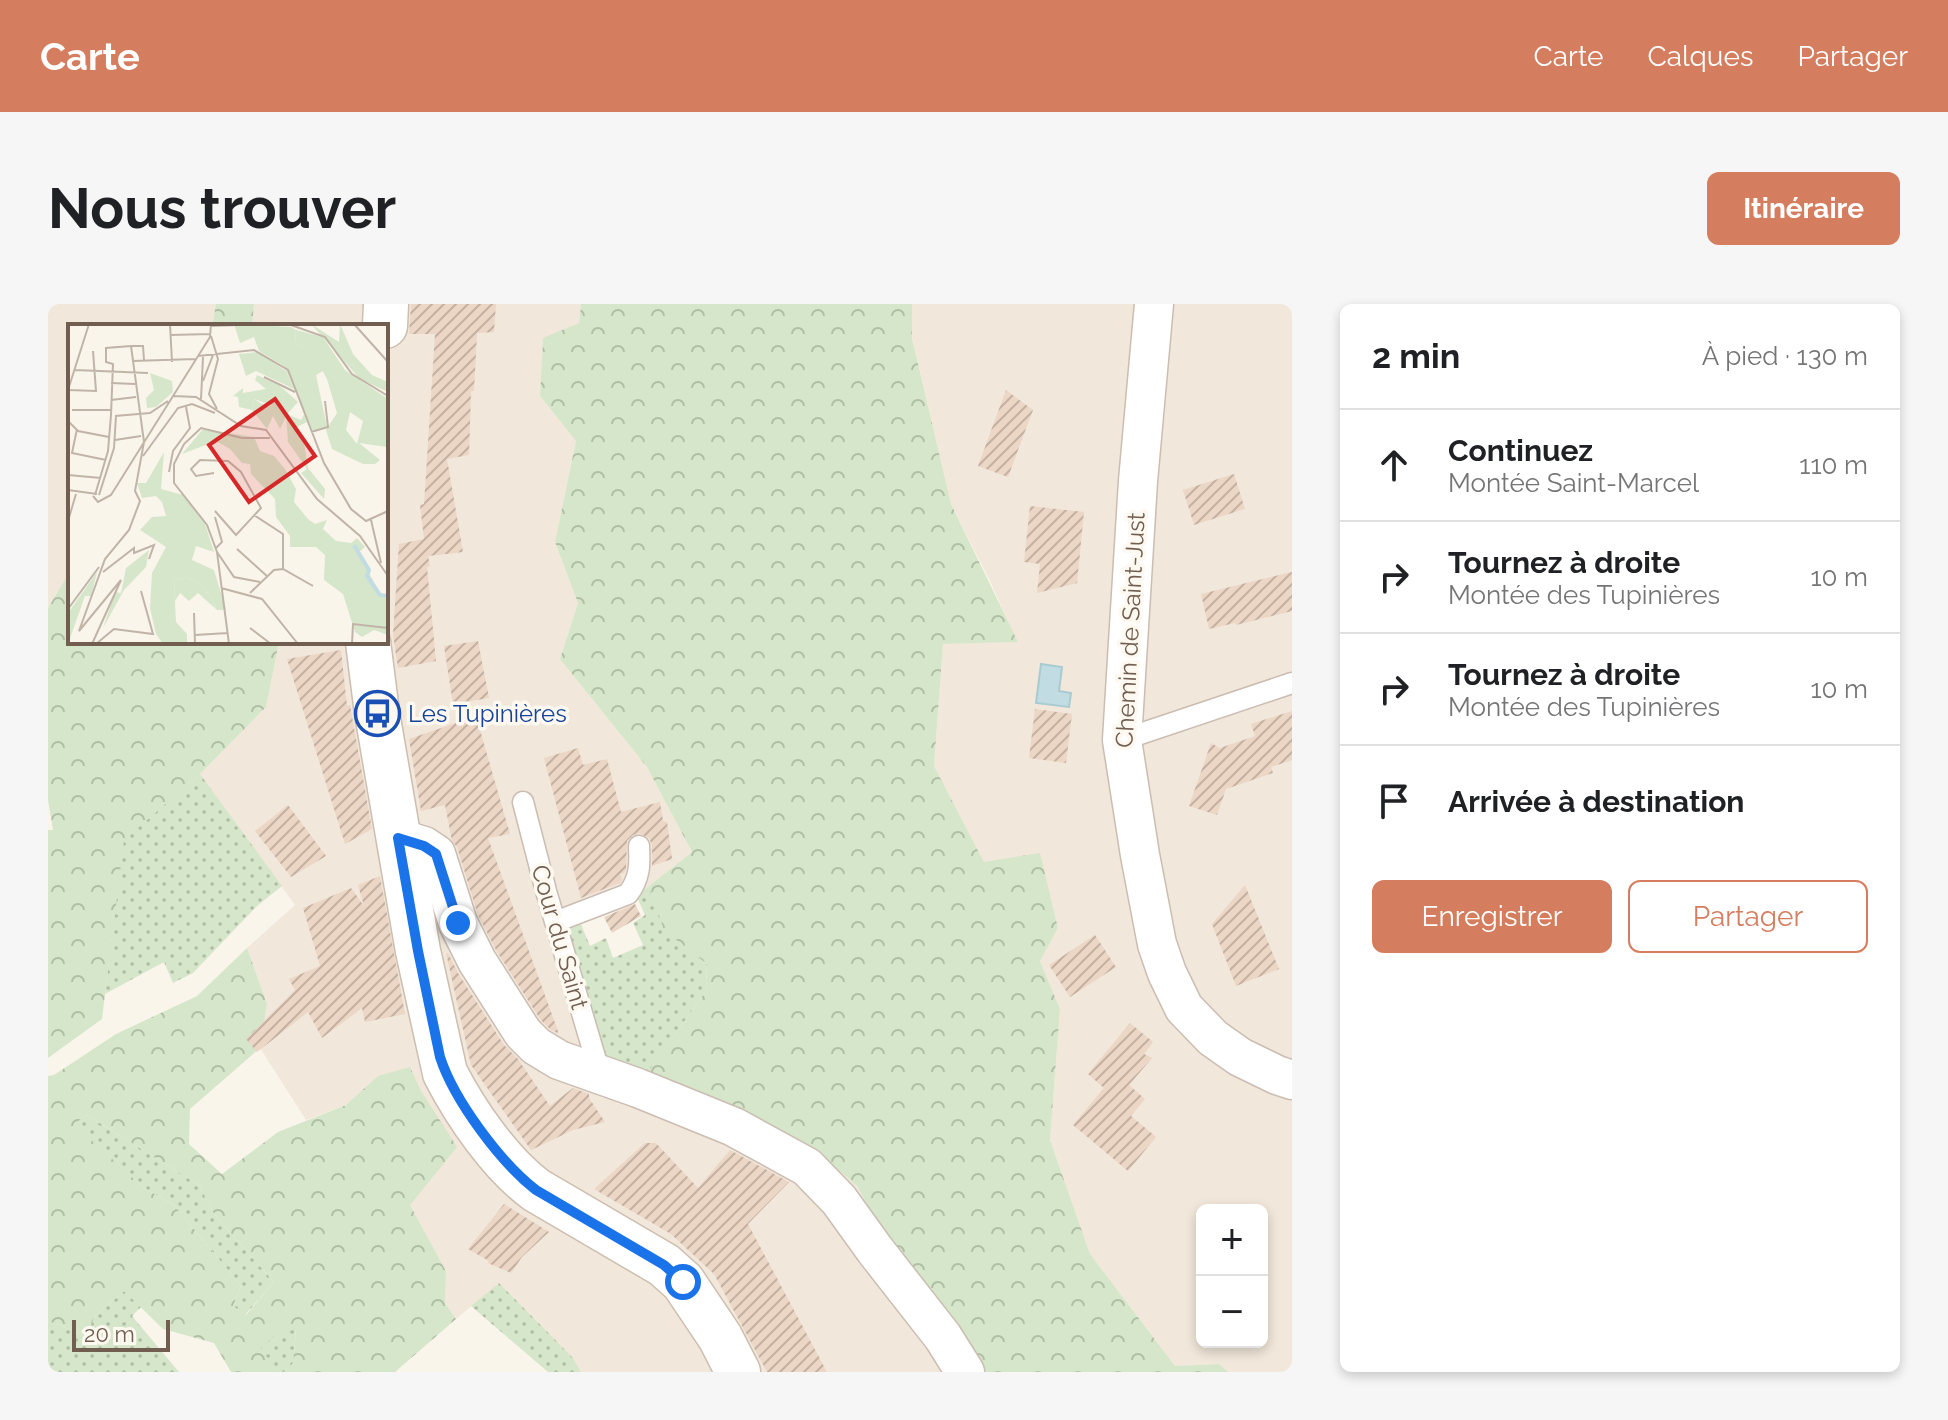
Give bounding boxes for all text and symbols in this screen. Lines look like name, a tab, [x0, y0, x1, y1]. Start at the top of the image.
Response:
text: Carte	[40, 34, 140, 79]
text: Carte	[1534, 40, 1603, 73]
text: Calques	[1647, 40, 1753, 73]
text: Partager	[1797, 40, 1908, 73]
button: Itinéraire	[1707, 172, 1900, 245]
text: Nous trouver	[48, 175, 396, 241]
inset map	[68, 324, 388, 644]
text: 2 min	[1372, 336, 1460, 376]
text: À pied · 130 m	[1702, 341, 1868, 371]
text: Continuez	[1448, 433, 1593, 468]
icon: ahead	[1372, 443, 1416, 487]
text: 110 m	[1799, 450, 1868, 480]
text: Montée Saint-Marcel	[1448, 468, 1699, 498]
street label: Chemin de Saint-Just	[1109, 511, 1151, 749]
text: Tournez à droite	[1448, 545, 1680, 580]
icon: right	[1372, 555, 1416, 599]
text: 10 m	[1810, 562, 1868, 592]
text: Montée des Tupinières	[1448, 580, 1720, 610]
text: Tournez à droite	[1448, 657, 1680, 692]
icon: right	[1372, 667, 1416, 711]
text: 10 m	[1810, 674, 1868, 704]
bus stop icon: Les Tupinières	[353, 689, 401, 737]
text: Montée des Tupinières	[1448, 692, 1720, 722]
place label: Les Tupinières	[408, 699, 567, 728]
icon: arrive	[1372, 779, 1416, 823]
text: Arrivée à destination	[1448, 784, 1744, 819]
street label: Cour du Saint	[526, 861, 594, 1013]
button: Enregistrer	[1372, 880, 1612, 953]
button: Partager	[1628, 880, 1868, 953]
route end	[440, 905, 476, 941]
map controls	[1196, 1204, 1268, 1348]
button: +	[1196, 1204, 1268, 1276]
route start	[665, 1264, 701, 1300]
button: −	[1196, 1276, 1268, 1348]
scale bar	[72, 1316, 170, 1352]
text: 20 m	[84, 1321, 135, 1347]

